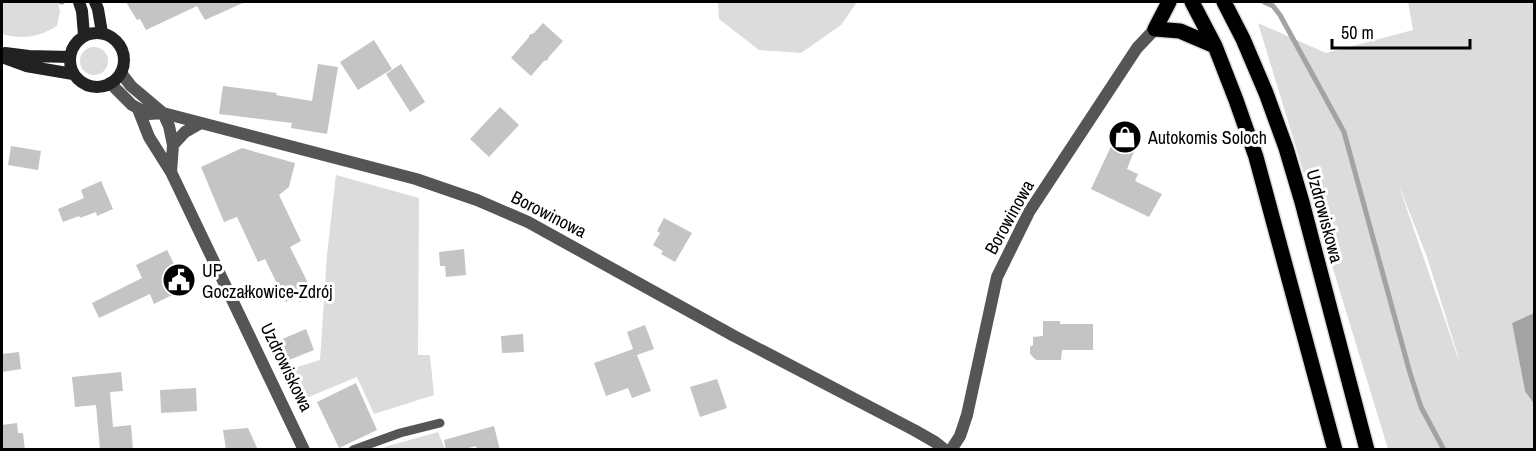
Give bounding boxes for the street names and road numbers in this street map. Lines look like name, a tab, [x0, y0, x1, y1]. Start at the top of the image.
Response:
street label: Uzdrowiskowa	[1301, 166, 1349, 266]
street label: Borowinowa	[978, 175, 1040, 259]
street label: Borowinowa	[507, 184, 591, 244]
street label: Uzdrowiskowa	[255, 318, 319, 416]

